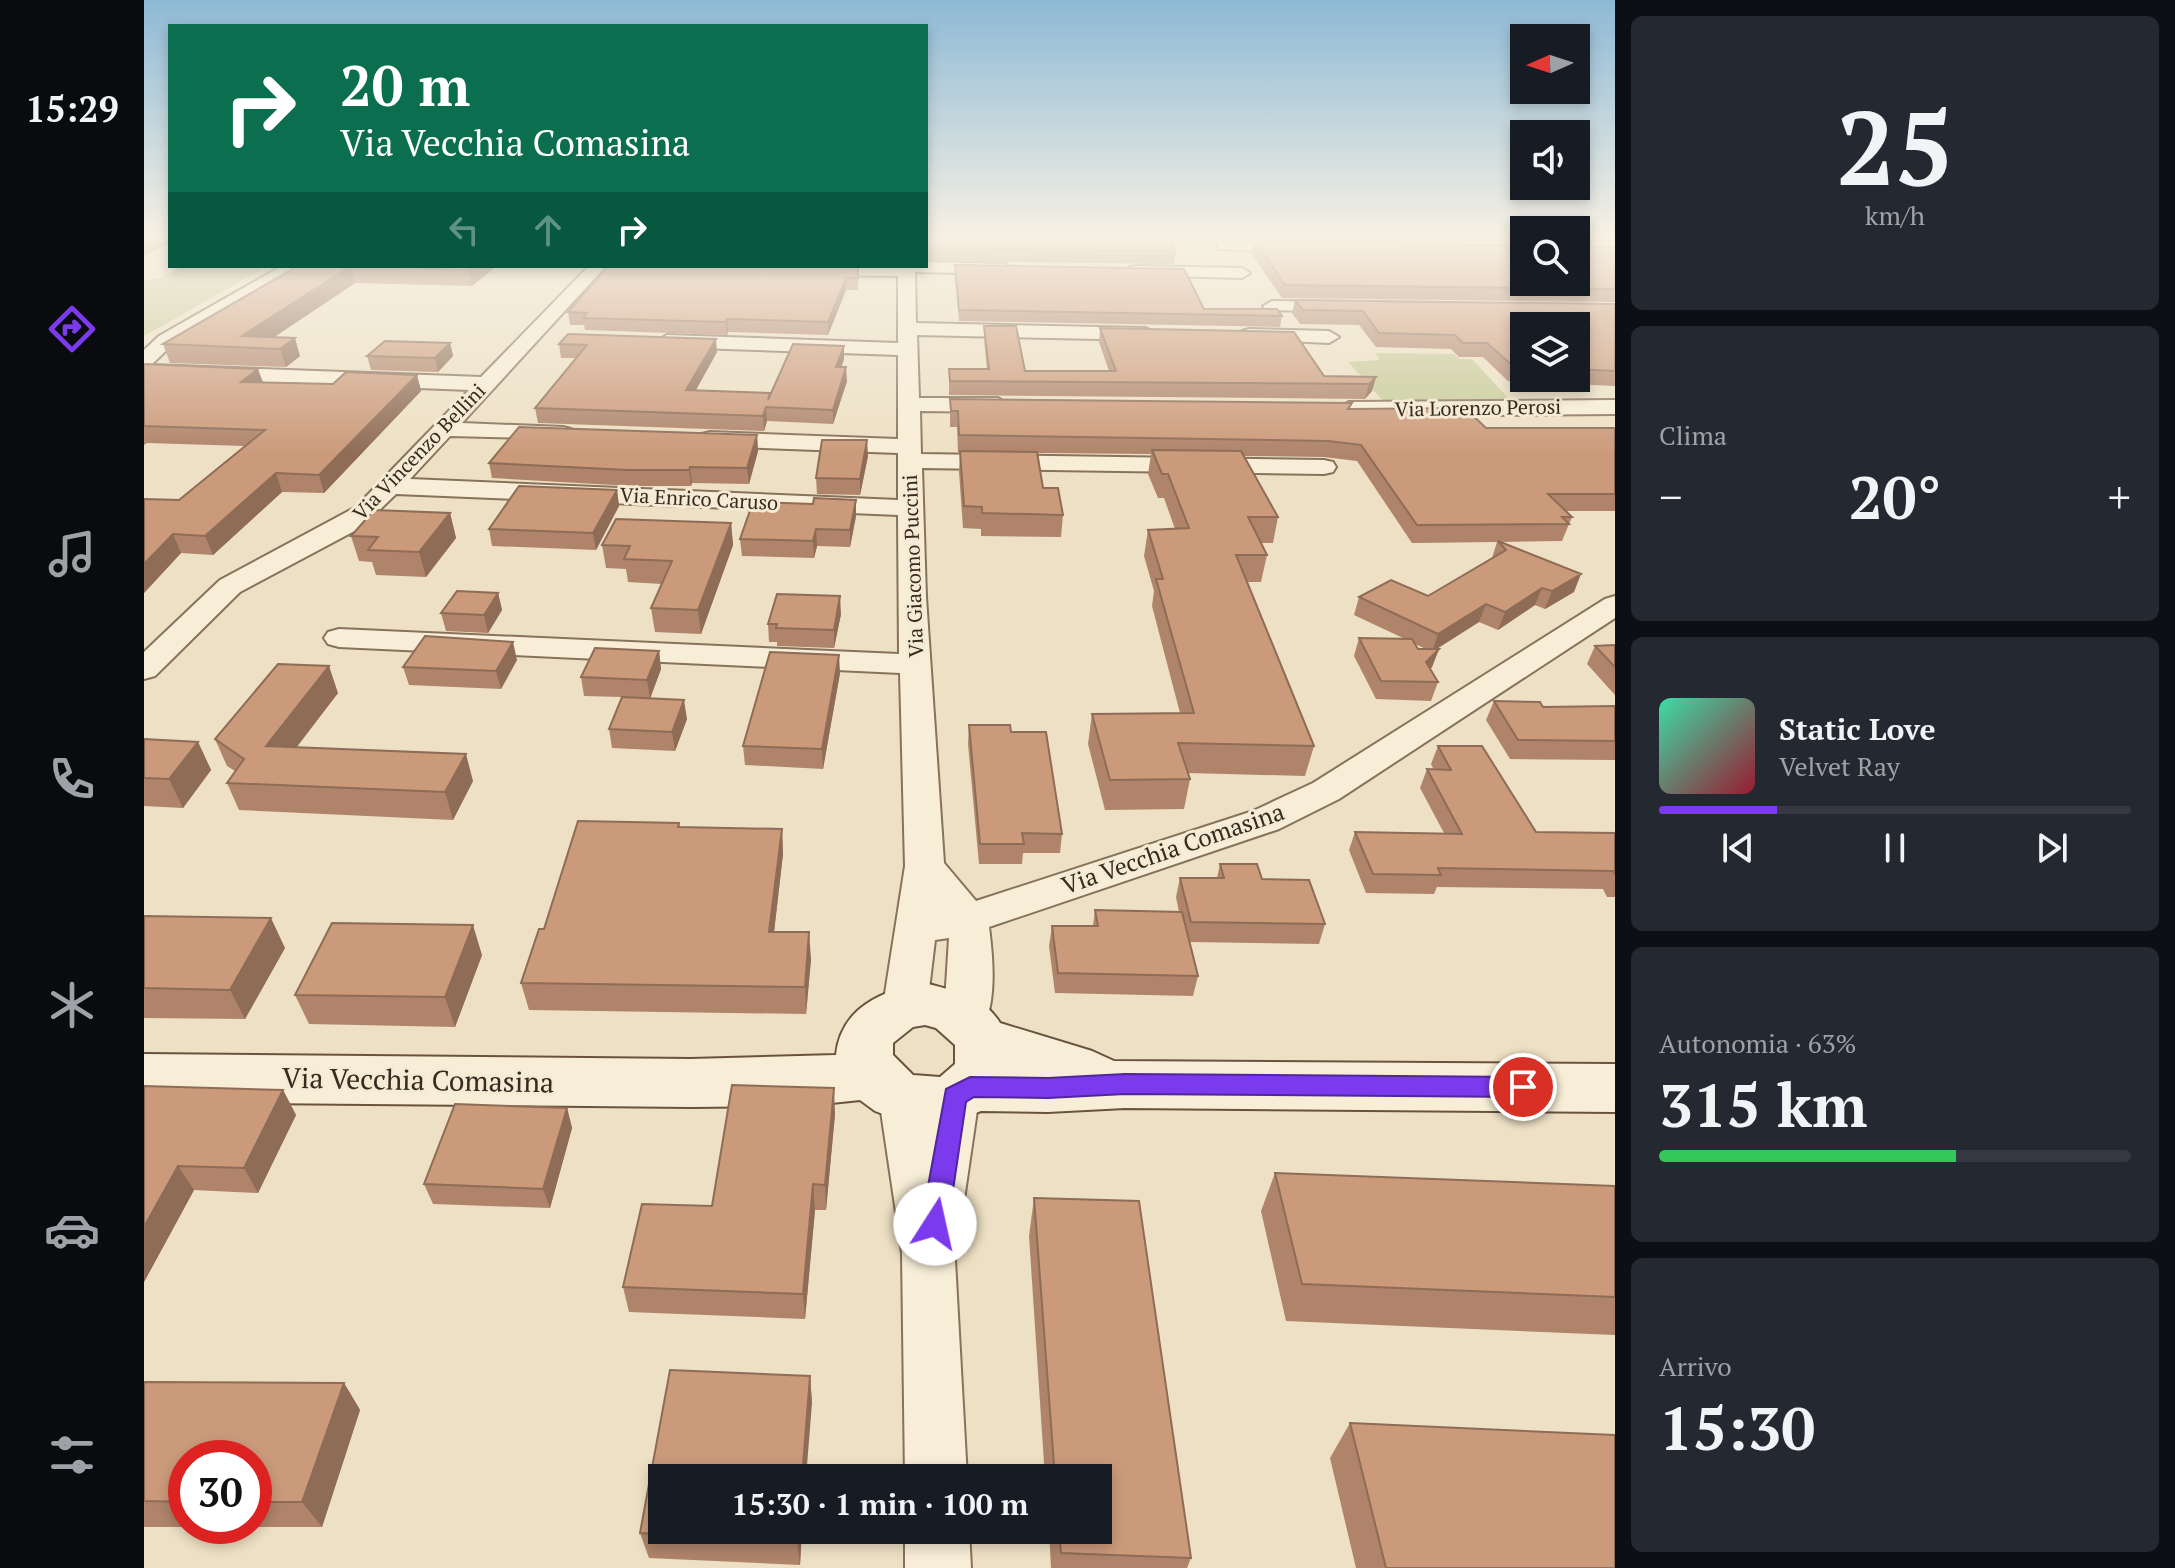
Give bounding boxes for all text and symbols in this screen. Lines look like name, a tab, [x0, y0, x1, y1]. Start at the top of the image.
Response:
north arrow	[1510, 24, 1590, 104]
map controls	[1510, 24, 1590, 392]
text: 20 m	[340, 48, 470, 122]
icon: right	[208, 56, 312, 160]
text: 25	[1836, 77, 1954, 215]
text: 15:29	[25, 85, 119, 132]
text: Via Vecchia Comasina	[340, 119, 690, 166]
button: sound	[1510, 120, 1590, 200]
text: km/h	[1865, 198, 1925, 232]
icon: left	[442, 208, 486, 252]
icon: ahead	[526, 208, 570, 252]
icon: right	[610, 208, 654, 252]
button: search	[1510, 216, 1590, 296]
icon: directions	[44, 301, 100, 357]
button: layers	[1510, 312, 1590, 392]
street label: Via Vincenzo Bellini	[346, 377, 491, 526]
street label: Via Lorenzo Perosi	[1394, 393, 1561, 422]
text: Clima	[1659, 418, 1727, 452]
text: 20°	[1849, 457, 1941, 536]
text: −	[1659, 467, 1682, 526]
text: +	[2108, 467, 2131, 526]
street label: Via Giacomo Puccini	[896, 474, 929, 658]
street label: Via Enrico Caruso	[619, 481, 779, 516]
icon: music	[44, 526, 100, 582]
text: Static Love	[1779, 709, 1936, 749]
text: Velvet Ray	[1779, 749, 1900, 783]
icon: phone	[44, 751, 100, 807]
street label: Via Vecchia Comasina	[1057, 795, 1288, 901]
icon: previous	[1716, 826, 1760, 870]
icon: pause	[1873, 826, 1917, 870]
icon: next	[2030, 826, 2074, 870]
icon: climate	[44, 977, 100, 1033]
text: Autonomia · 63%	[1659, 1026, 1857, 1060]
pin	[1489, 1053, 1557, 1121]
street label: Via Vecchia Comasina	[282, 1059, 554, 1100]
icon: arrive	[1501, 1065, 1545, 1109]
text: 315 km	[1659, 1065, 1867, 1144]
position arrow	[893, 1182, 977, 1266]
icon: car	[44, 1202, 100, 1258]
text: Arrivo	[1659, 1349, 1732, 1383]
text: 15:30	[1659, 1388, 1815, 1467]
icon: filters	[44, 1427, 100, 1483]
speed limit sign: 30	[168, 1440, 272, 1544]
text: 15:30 · 1 min · 100 m	[732, 1484, 1028, 1524]

